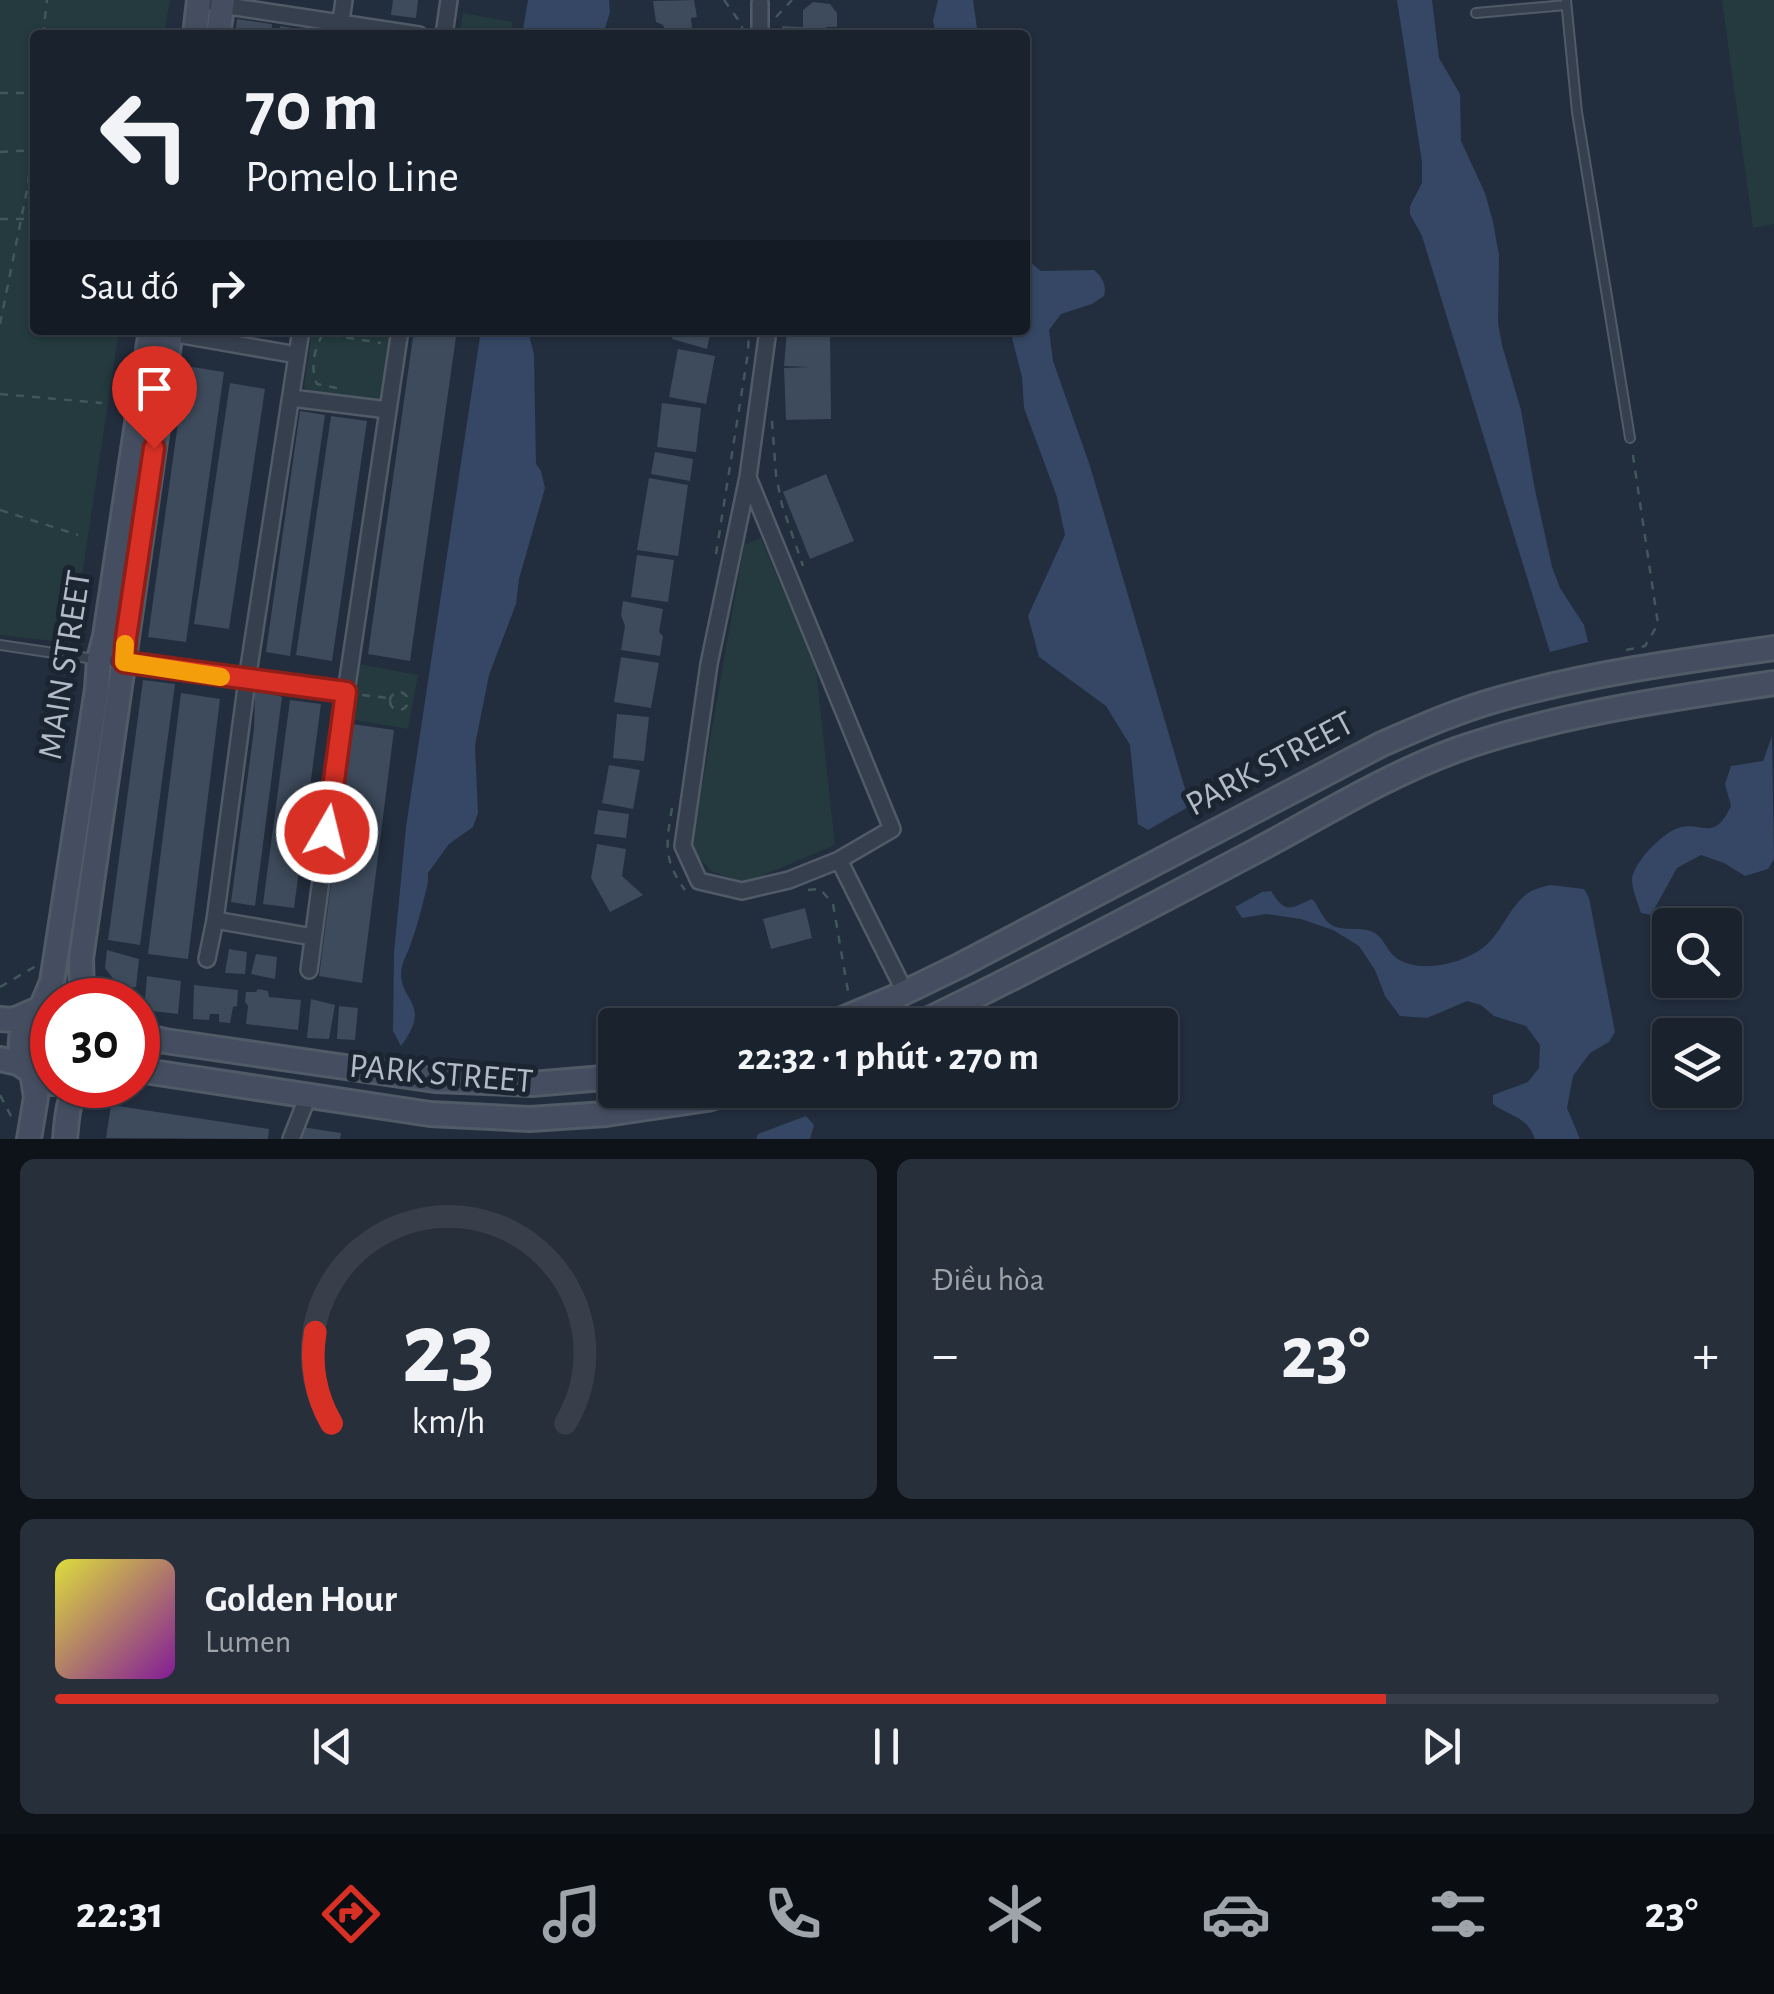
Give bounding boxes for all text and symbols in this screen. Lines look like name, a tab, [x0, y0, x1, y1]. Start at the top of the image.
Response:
icon: left	[80, 70, 210, 200]
text: 70 m	[245, 73, 379, 143]
text: Pomelo Line	[245, 155, 459, 200]
icon: right	[199, 260, 254, 315]
text: Sau đó	[80, 269, 179, 307]
pin	[112, 346, 197, 449]
icon: arrive	[127, 361, 182, 416]
street label: MAIN STREET	[33, 568, 97, 762]
street label: PARK STREET	[1180, 705, 1360, 823]
position arrow	[275, 780, 379, 884]
map controls	[1652, 908, 1742, 1108]
button: search	[1652, 908, 1742, 998]
speed limit sign: 30	[30, 978, 160, 1108]
button: layers	[1652, 1018, 1742, 1108]
text: 22:32 · 1 phút · 270 m	[737, 1039, 1039, 1077]
street label: PARK STREET	[348, 1049, 534, 1099]
text: Điều hòa	[932, 1264, 1045, 1296]
text: 23	[402, 1298, 495, 1402]
text: 23°	[1281, 1317, 1370, 1392]
text: −	[932, 1328, 958, 1383]
text: +	[1693, 1328, 1719, 1383]
text: km/h	[412, 1404, 485, 1440]
text: Golden Hour	[205, 1581, 397, 1619]
text: Lumen	[205, 1626, 291, 1658]
icon: previous	[305, 1719, 360, 1774]
icon: pause	[859, 1719, 914, 1774]
icon: next	[1414, 1719, 1469, 1774]
icon: directions	[316, 1879, 386, 1949]
icon: music	[537, 1879, 607, 1949]
icon: phone	[758, 1879, 828, 1949]
icon: climate	[980, 1879, 1050, 1949]
icon: car	[1201, 1879, 1271, 1949]
icon: filters	[1423, 1879, 1493, 1949]
text: 22:31	[76, 1891, 164, 1936]
text: 23°	[1644, 1891, 1698, 1936]

